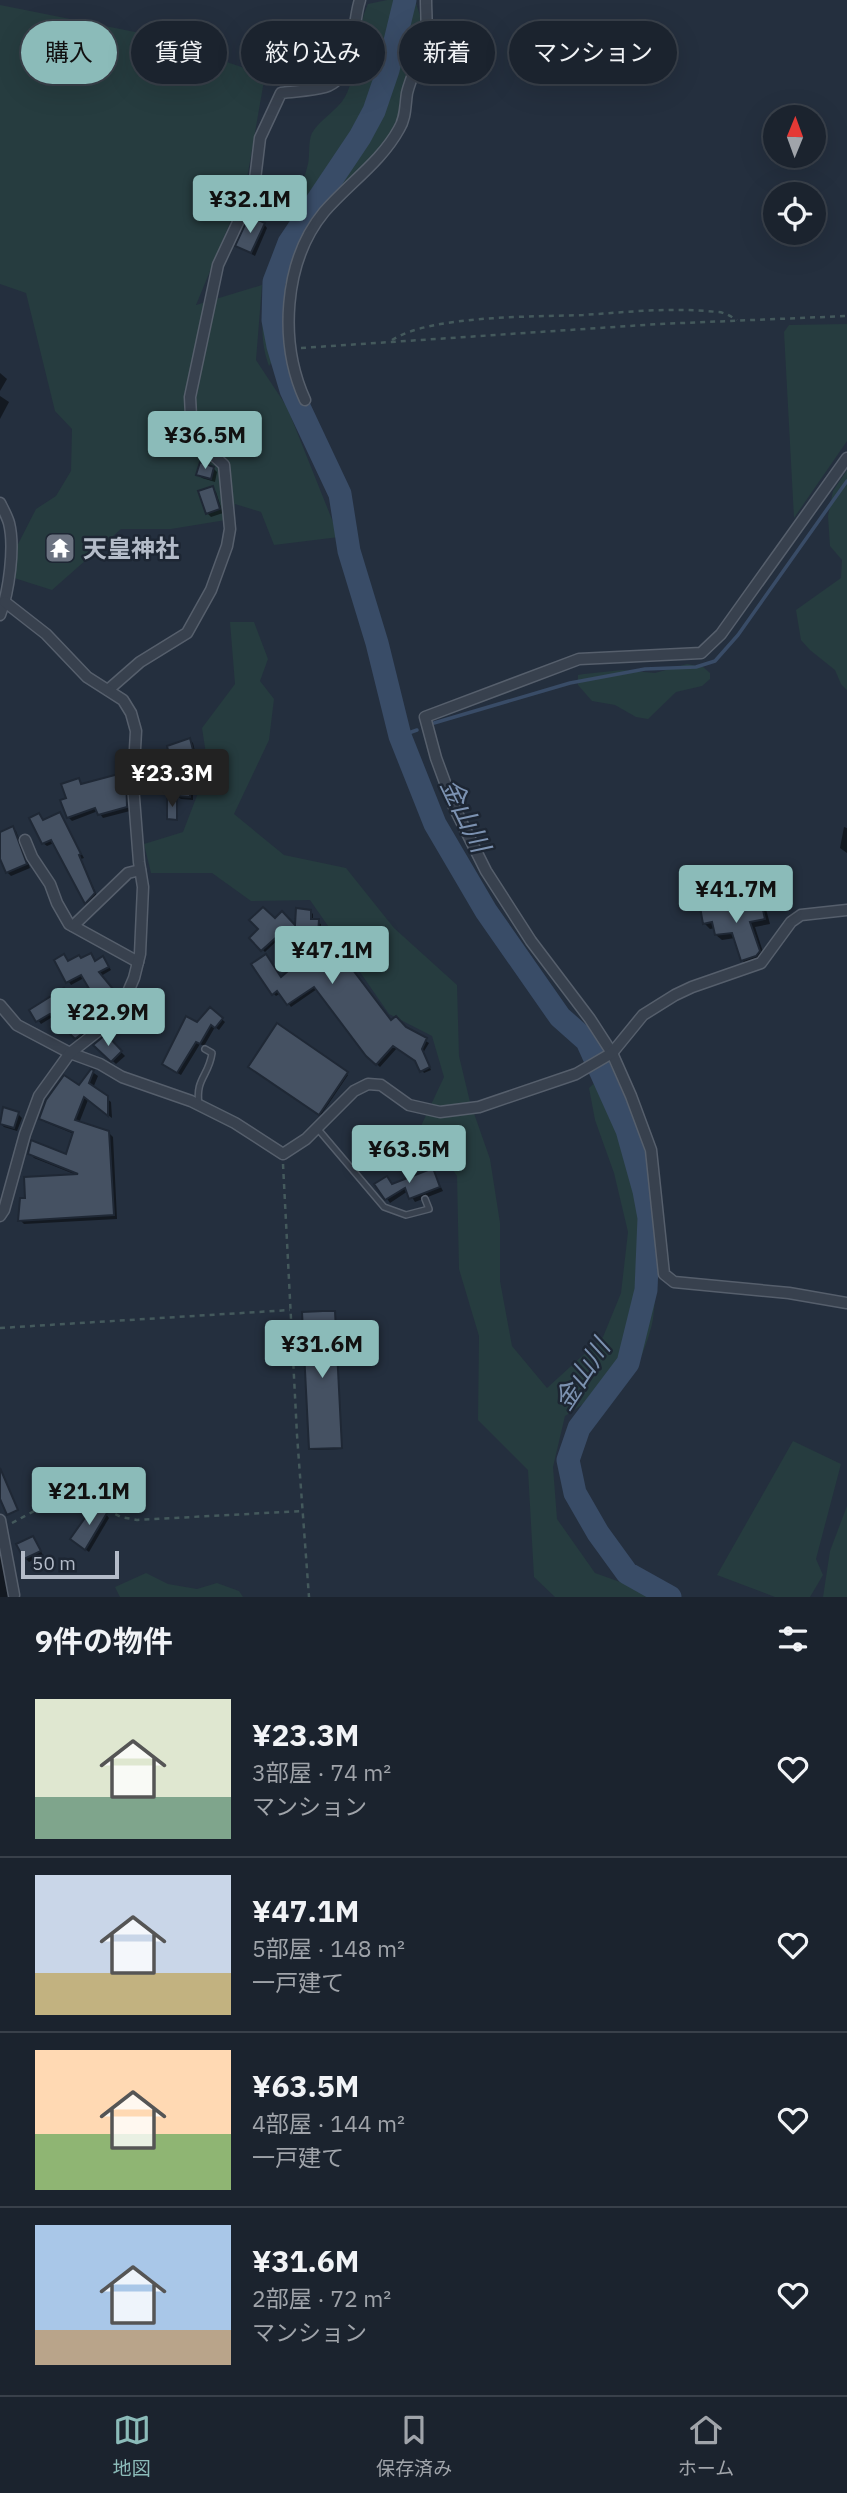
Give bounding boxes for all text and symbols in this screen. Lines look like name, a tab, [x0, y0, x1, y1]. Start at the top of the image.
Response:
chip: 購入	[21, 21, 117, 84]
chip: 賃貸	[131, 21, 227, 84]
chip: 絞り込み	[241, 21, 385, 84]
chip: 新着	[399, 21, 495, 84]
chip: マンション	[509, 21, 677, 84]
north arrow	[763, 105, 826, 168]
map controls	[763, 105, 826, 245]
pin: ¥32.1M	[193, 176, 307, 235]
button: locate	[763, 182, 826, 245]
text: ¥32.1M	[209, 183, 291, 213]
pin: ¥36.5M	[148, 412, 262, 471]
text: ¥36.5M	[164, 419, 246, 449]
temple icon: 天皇神社	[43, 531, 77, 565]
place label: 天皇神社	[83, 532, 179, 564]
pin: ¥23.3M	[115, 750, 229, 809]
text: ¥23.3M	[131, 757, 213, 787]
water label: 金山川	[434, 772, 500, 860]
pin: ¥41.7M	[679, 866, 793, 925]
text: ¥41.7M	[695, 873, 777, 903]
pin: ¥47.1M	[275, 926, 389, 986]
text: ¥47.1M	[291, 934, 373, 964]
pin: ¥22.9M	[51, 988, 165, 1048]
text: ¥22.9M	[67, 996, 149, 1026]
pin: ¥63.5M	[352, 1126, 466, 1185]
text: ¥63.5M	[368, 1133, 450, 1163]
pin: ¥31.6M	[265, 1320, 379, 1380]
text: ¥31.6M	[281, 1328, 363, 1358]
water label: 金山川	[545, 1330, 618, 1416]
pin: ¥21.1M	[32, 1468, 146, 1527]
text: ¥21.1M	[48, 1475, 130, 1505]
scale bar	[21, 1548, 119, 1580]
text: 50 m	[32, 1551, 76, 1575]
icon: filters	[774, 1620, 812, 1658]
text: 9件の物件	[35, 1621, 173, 1660]
text: ¥23.3M	[252, 1715, 359, 1754]
icon: home	[91, 1727, 175, 1811]
icon: heart	[774, 1750, 812, 1788]
text: 3部屋 · 74 m²	[252, 1757, 391, 1787]
text: マンション	[252, 1791, 367, 1821]
text: ¥47.1M	[252, 1891, 359, 1930]
icon: home	[91, 1903, 175, 1987]
icon: heart	[774, 1926, 812, 1964]
text: 5部屋 · 148 m²	[252, 1933, 405, 1963]
text: 一戸建て	[252, 1967, 344, 1997]
text: ¥63.5M	[252, 2066, 359, 2105]
icon: home	[91, 2078, 175, 2162]
icon: heart	[774, 2101, 812, 2139]
text: 4部屋 · 144 m²	[252, 2108, 405, 2138]
text: 一戸建て	[252, 2142, 344, 2172]
text: ¥31.6M	[252, 2241, 359, 2280]
icon: home	[91, 2253, 175, 2337]
icon: heart	[774, 2276, 812, 2314]
text: 2部屋 · 72 m²	[252, 2283, 391, 2313]
text: マンション	[252, 2317, 367, 2347]
tab: 地図	[113, 2411, 151, 2480]
tab: 保存済み	[376, 2411, 452, 2480]
tab: ホーム	[678, 2411, 734, 2480]

